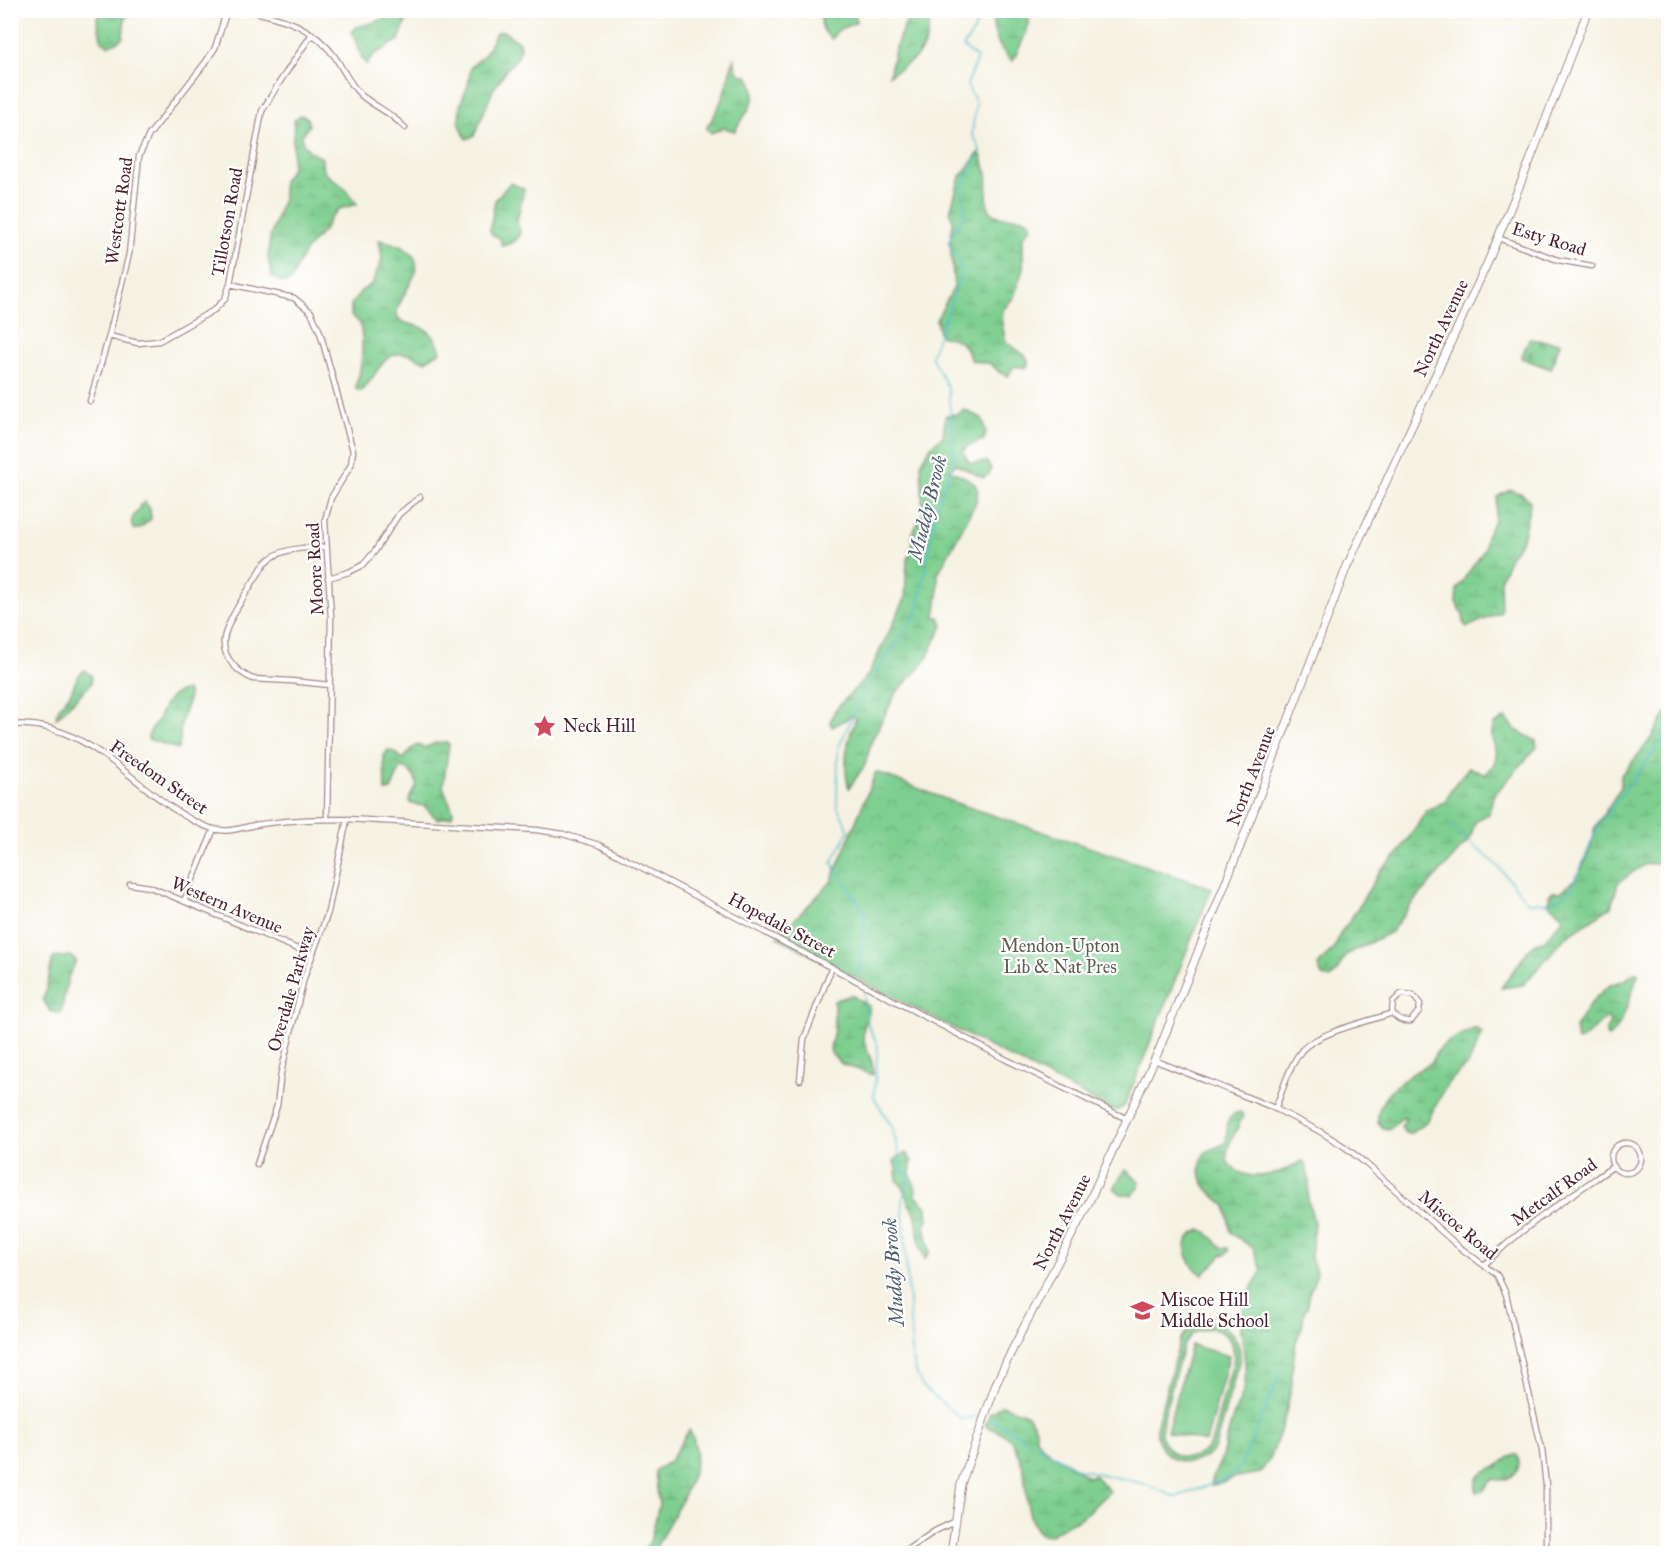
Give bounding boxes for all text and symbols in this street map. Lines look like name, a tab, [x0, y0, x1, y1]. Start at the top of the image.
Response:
street label: Westcott Road	[101, 156, 137, 266]
street label: Tillotson Road	[207, 166, 247, 278]
street label: Esty Road	[1509, 217, 1589, 261]
street label: North Avenue	[1409, 276, 1473, 380]
water label: Muddy Brook	[902, 453, 952, 565]
street label: Moore Road	[302, 522, 328, 616]
place icon: Neck Hill	[532, 713, 558, 739]
place label: Neck Hill	[563, 715, 636, 737]
street label: North Avenue	[1222, 723, 1280, 829]
street label: Freedom Street	[106, 735, 213, 819]
street label: Western Avenue	[168, 872, 286, 938]
street label: Hopedale Street	[724, 887, 840, 963]
street label: Overdale Parkway	[263, 923, 320, 1054]
park label: Mendon-Upton Lib & Nat Pres	[1000, 935, 1120, 978]
street label: Metcalf Road	[1507, 1154, 1601, 1230]
street label: North Avenue	[1028, 1170, 1096, 1274]
street label: Miscoe Road	[1414, 1186, 1502, 1264]
water label: Muddy Brook	[877, 1217, 909, 1329]
place label: Miscoe Hill Middle School	[1160, 1289, 1269, 1332]
school or university icon: Miscoe Hill Middle School	[1129, 1297, 1155, 1323]

